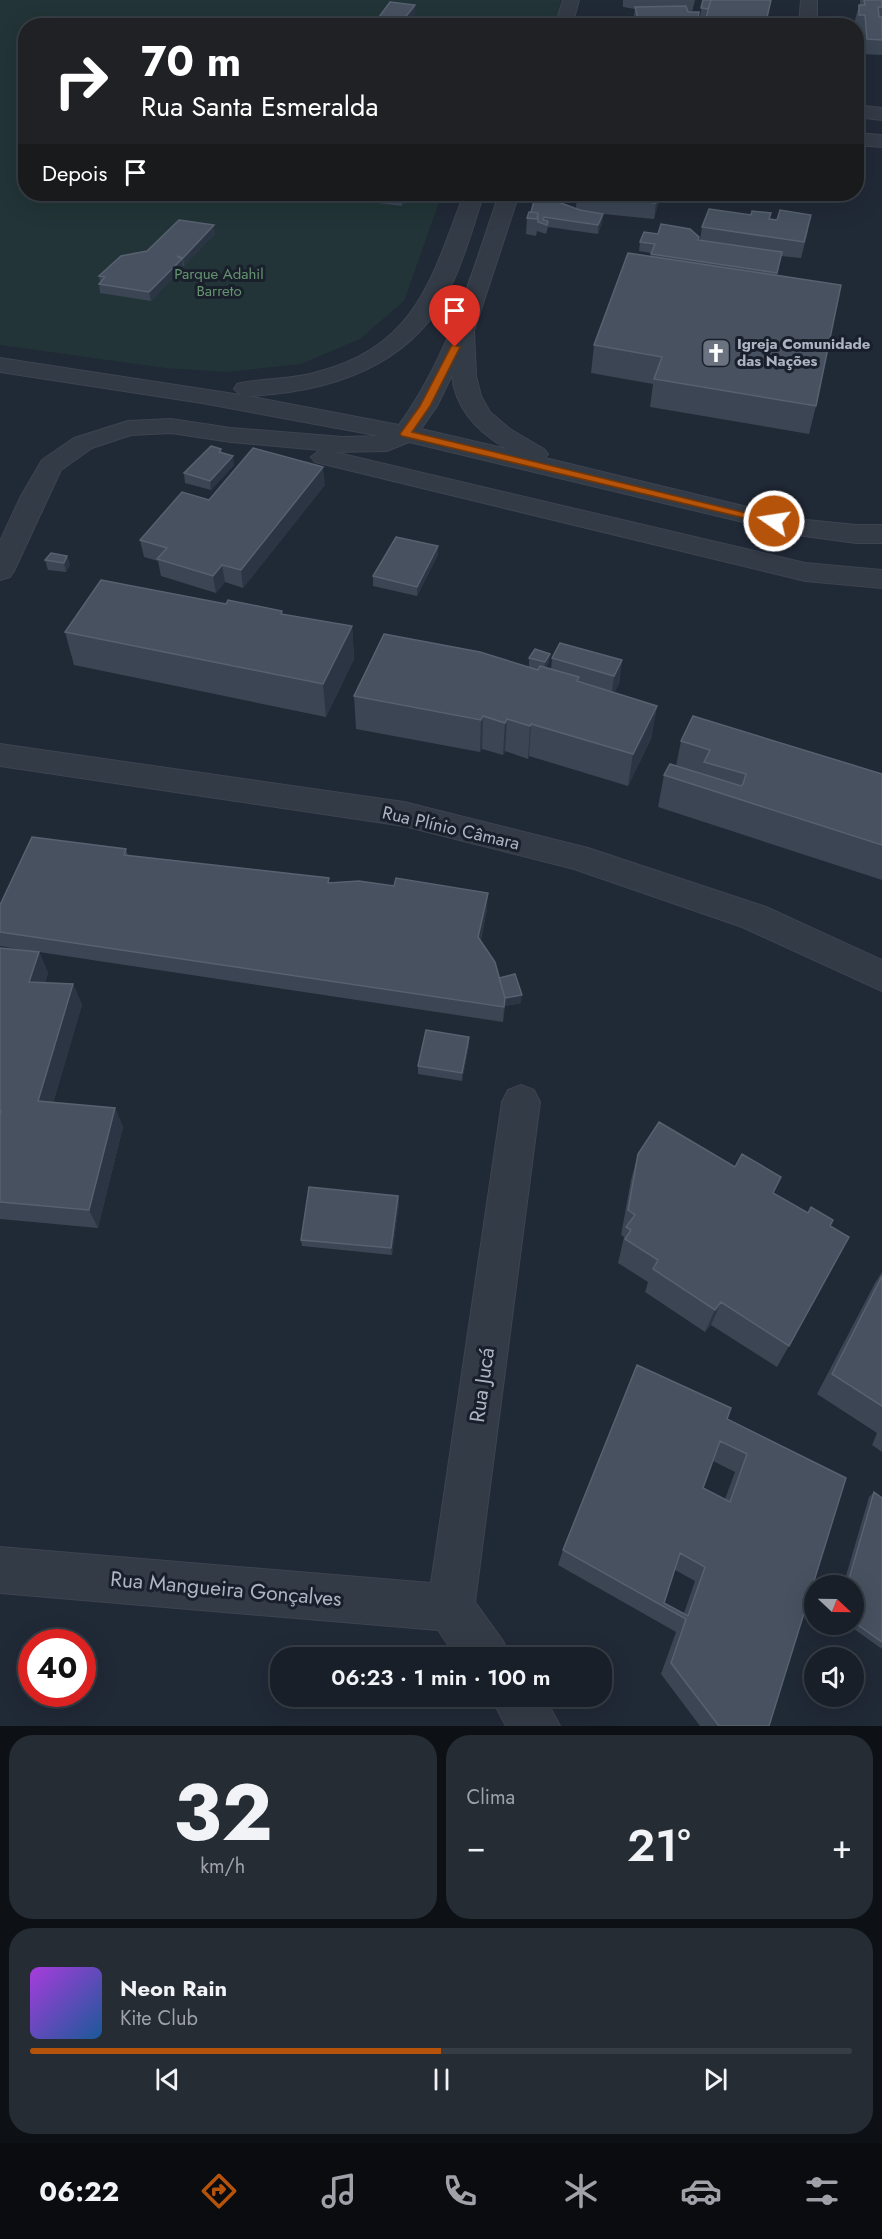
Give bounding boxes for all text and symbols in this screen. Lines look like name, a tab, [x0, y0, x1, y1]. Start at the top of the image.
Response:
text: 70 m	[141, 31, 241, 92]
icon: right	[42, 42, 120, 120]
text: Rua Santa Esmeralda	[141, 87, 378, 126]
icon: arrive	[119, 156, 152, 189]
text: Depois	[42, 157, 107, 189]
park label: Parque Adahil Barreto	[174, 263, 264, 302]
pin	[429, 285, 480, 347]
icon: arrive	[438, 294, 471, 327]
place label: Igreja Comunidade das Nações	[737, 333, 871, 372]
church icon: Igreja Comunidade das Nações	[700, 337, 732, 369]
position arrow	[742, 489, 806, 553]
street label: Rua Plínio Câmara	[380, 800, 522, 856]
street label: Rua Jucá	[462, 1346, 502, 1424]
street label: Rua Mangueira Gonçalves	[109, 1564, 343, 1614]
north arrow	[804, 1575, 864, 1635]
map controls	[804, 1575, 864, 1707]
speed limit sign: 40	[18, 1629, 96, 1707]
button: sound	[804, 1647, 864, 1707]
text: 06:23 · 1 min · 100 m	[331, 1661, 551, 1693]
text: 32	[173, 1757, 273, 1869]
text: Clima	[467, 1783, 515, 1812]
text: 21°	[627, 1813, 691, 1878]
text: −	[467, 1823, 486, 1870]
text: +	[832, 1823, 852, 1870]
text: km/h	[200, 1852, 245, 1881]
text: Neon Rain	[120, 1972, 227, 2004]
text: Kite Club	[120, 2004, 198, 2033]
icon: previous	[151, 2063, 184, 2096]
icon: pause	[425, 2063, 458, 2096]
icon: next	[699, 2063, 732, 2096]
icon: directions	[198, 2170, 240, 2212]
icon: music	[318, 2170, 360, 2212]
icon: phone	[439, 2170, 481, 2212]
icon: climate	[560, 2170, 602, 2212]
icon: car	[680, 2170, 722, 2212]
icon: filters	[801, 2170, 843, 2212]
text: 06:22	[39, 2172, 119, 2211]

